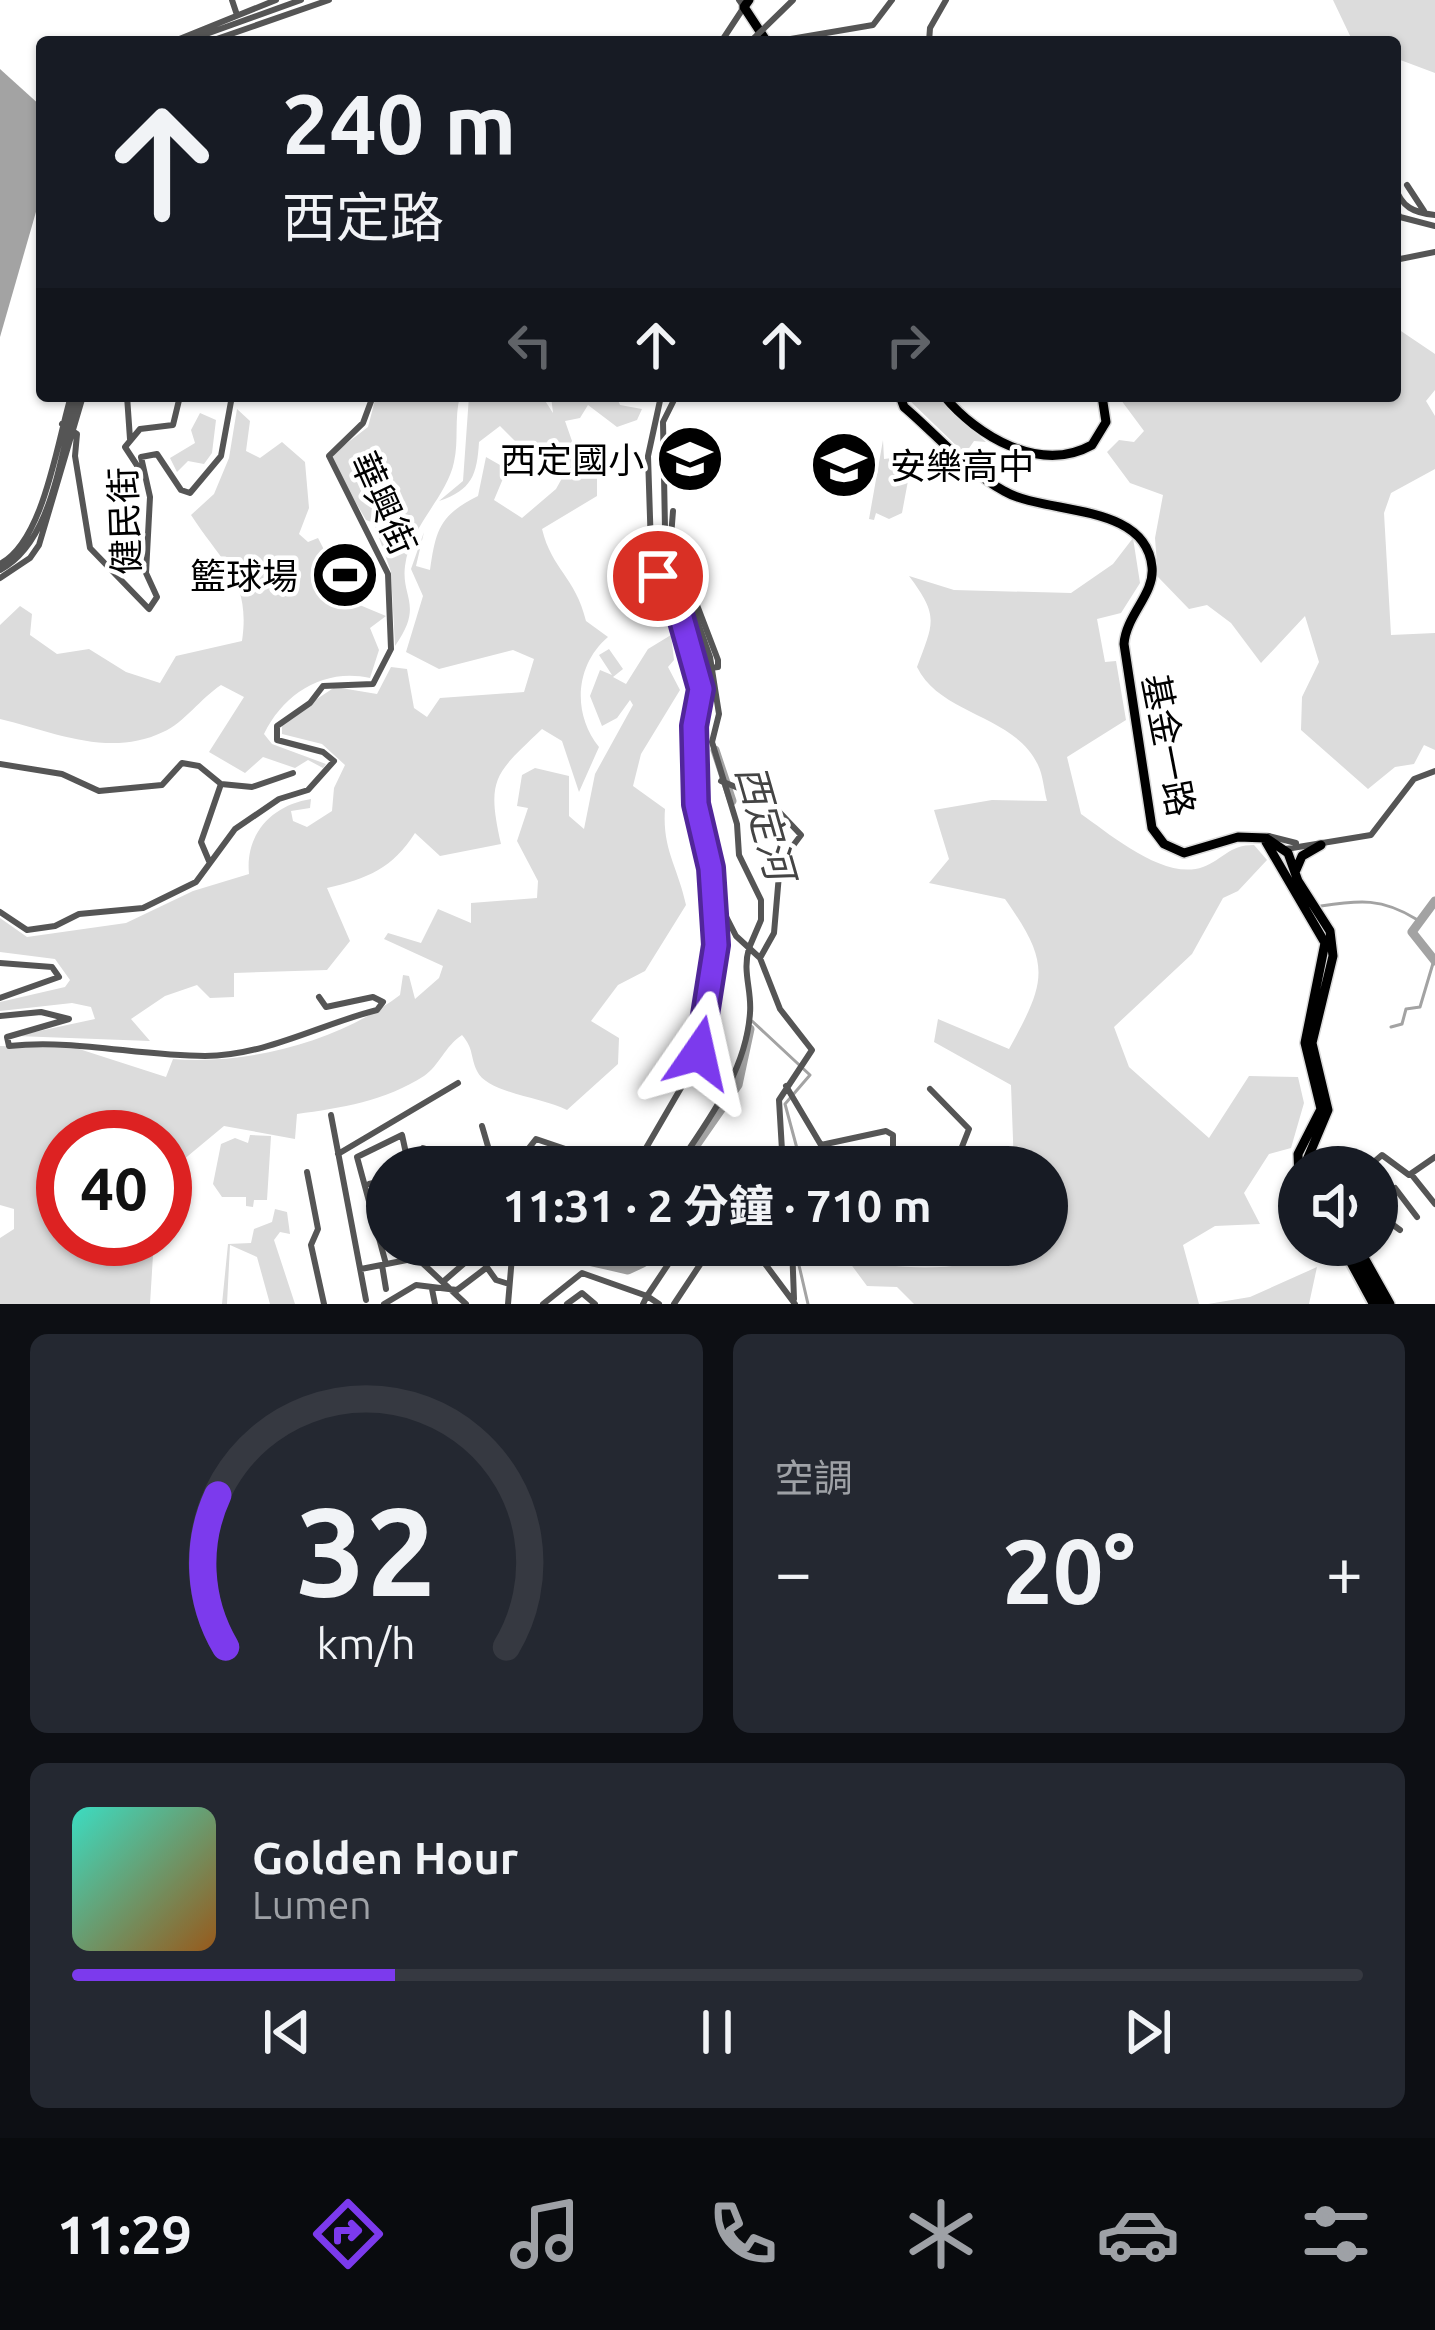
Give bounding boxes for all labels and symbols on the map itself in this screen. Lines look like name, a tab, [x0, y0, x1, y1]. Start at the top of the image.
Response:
school or university icon: 西定國小	[655, 424, 725, 494]
school or university icon: 安樂高中	[809, 430, 879, 500]
place label: 西定國小	[500, 439, 644, 480]
street label: 華興街	[343, 445, 425, 561]
place label: 安樂高中	[890, 445, 1034, 486]
street label: 健民街	[102, 466, 146, 576]
pin	[607, 525, 709, 627]
sports icon: 籃球場	[310, 540, 380, 610]
place label: 籃球場	[190, 555, 298, 596]
street label: 基金一路	[1135, 670, 1203, 820]
water label: 西定河	[729, 760, 805, 891]
position arrow	[636, 990, 762, 1116]
speed limit sign: 40	[36, 1110, 192, 1266]

